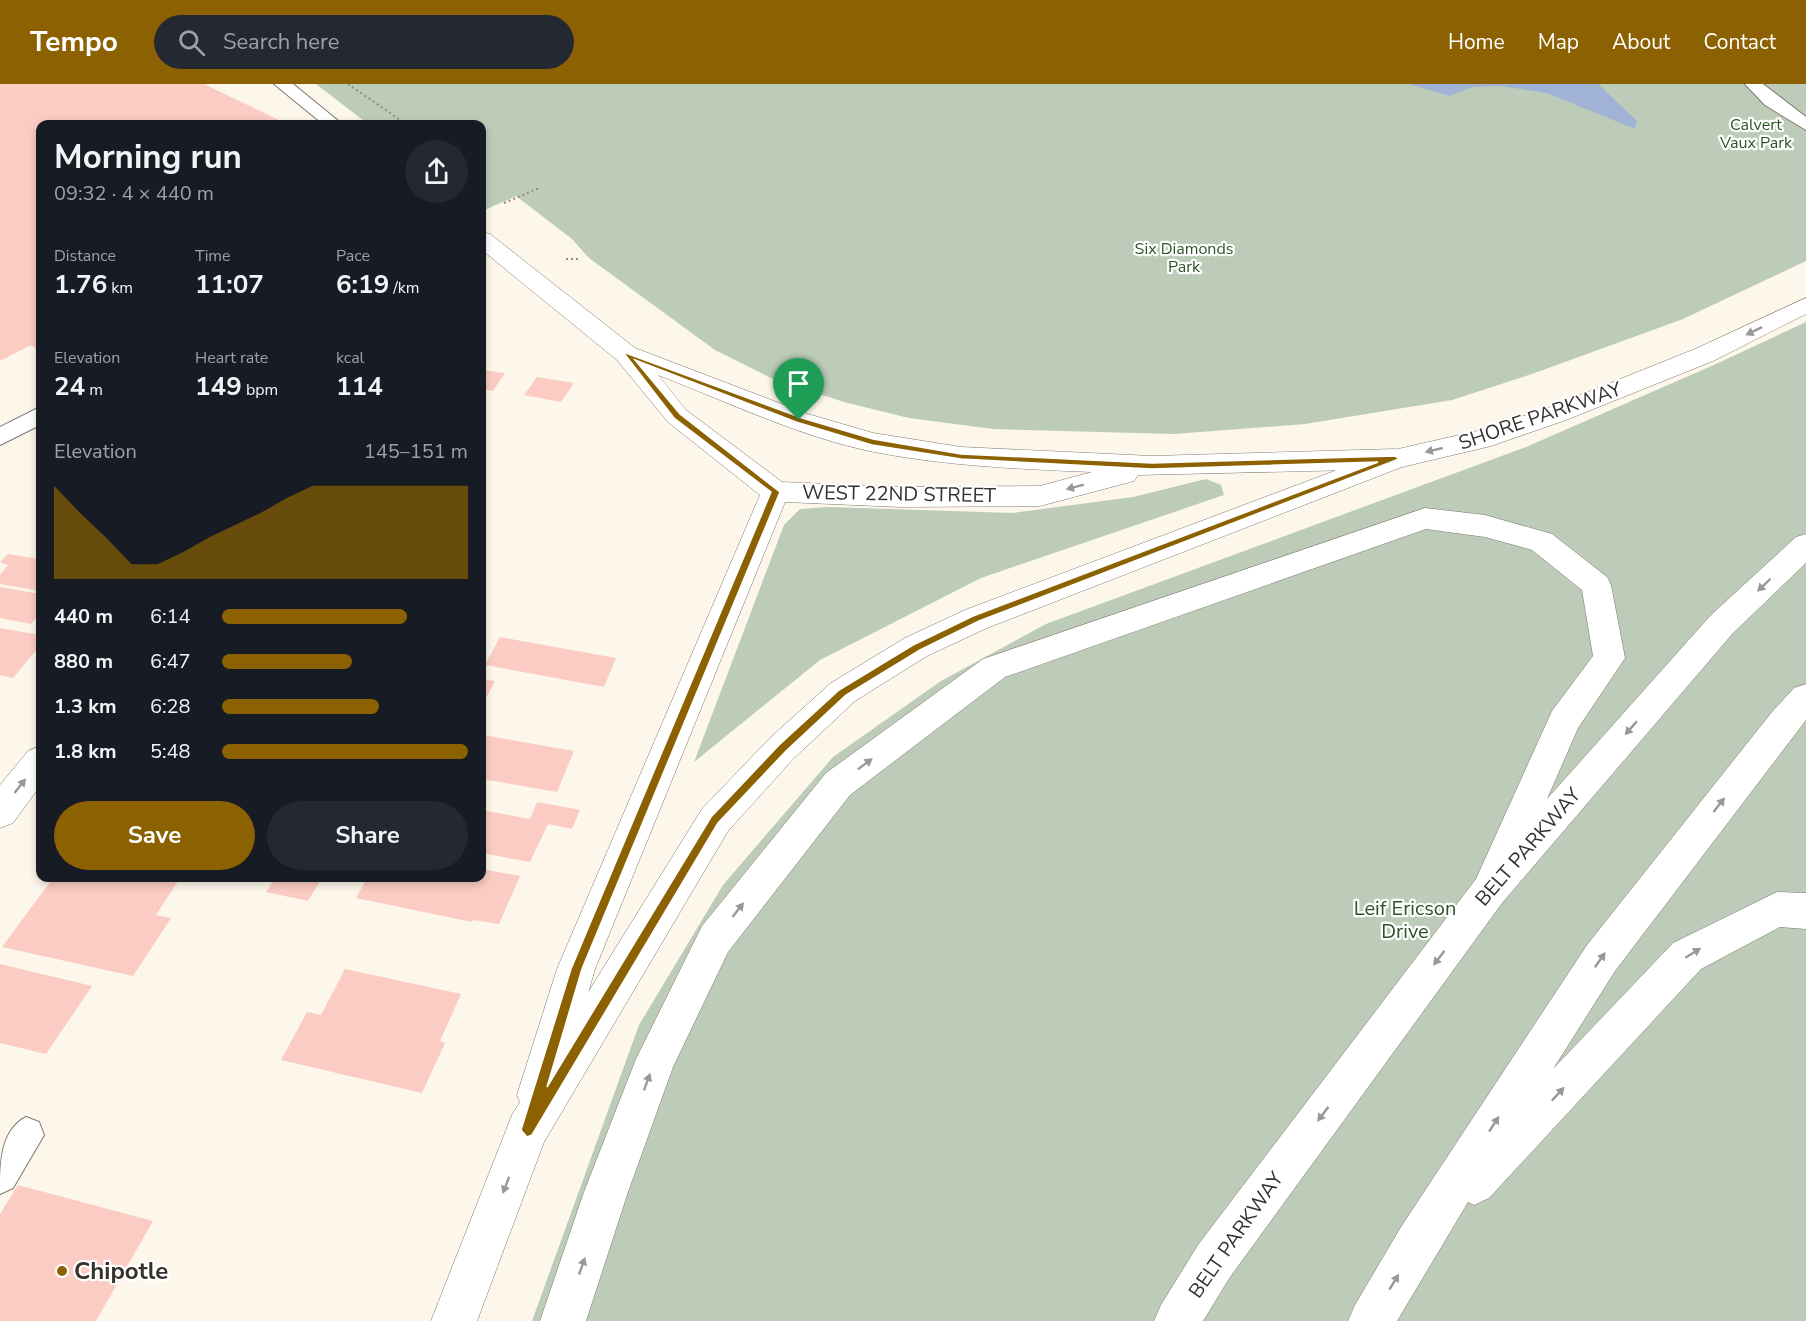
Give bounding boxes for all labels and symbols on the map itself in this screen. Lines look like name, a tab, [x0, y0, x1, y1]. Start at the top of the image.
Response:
park label: Calvert Vaux Park	[1719, 114, 1793, 154]
park label: Six Diamonds Park	[1135, 238, 1233, 278]
one-way arrow	[1745, 326, 1762, 336]
pin	[773, 358, 824, 420]
street label: SHORE PARKWAY	[1455, 375, 1626, 457]
one-way arrow	[1424, 446, 1443, 455]
street label: WEST 22ND STREET	[802, 479, 996, 509]
one-way arrow	[1066, 483, 1084, 492]
one-way arrow	[1756, 578, 1771, 592]
one-way arrow	[1625, 720, 1638, 735]
one-way arrow	[857, 757, 873, 770]
one-way arrow	[14, 779, 26, 794]
street label: BELT PARKWAY	[1469, 781, 1588, 912]
one-way arrow	[1712, 797, 1725, 813]
park label: Leif Ericson Drive	[1354, 895, 1456, 945]
one-way arrow	[732, 903, 744, 918]
one-way arrow	[1685, 948, 1701, 959]
one-way arrow	[1433, 949, 1445, 965]
one-way arrow	[1594, 952, 1606, 968]
one-way arrow	[643, 1073, 652, 1091]
one-way arrow	[1551, 1086, 1565, 1101]
one-way arrow	[1317, 1107, 1329, 1122]
one-way arrow	[1489, 1115, 1500, 1132]
street label: BELT PARKWAY	[1182, 1166, 1290, 1303]
one-way arrow	[501, 1176, 511, 1194]
place label: Chipotle	[74, 1255, 168, 1287]
one-way arrow	[577, 1256, 587, 1274]
marker: Chipotle	[55, 1264, 69, 1278]
one-way arrow	[1389, 1274, 1400, 1290]

